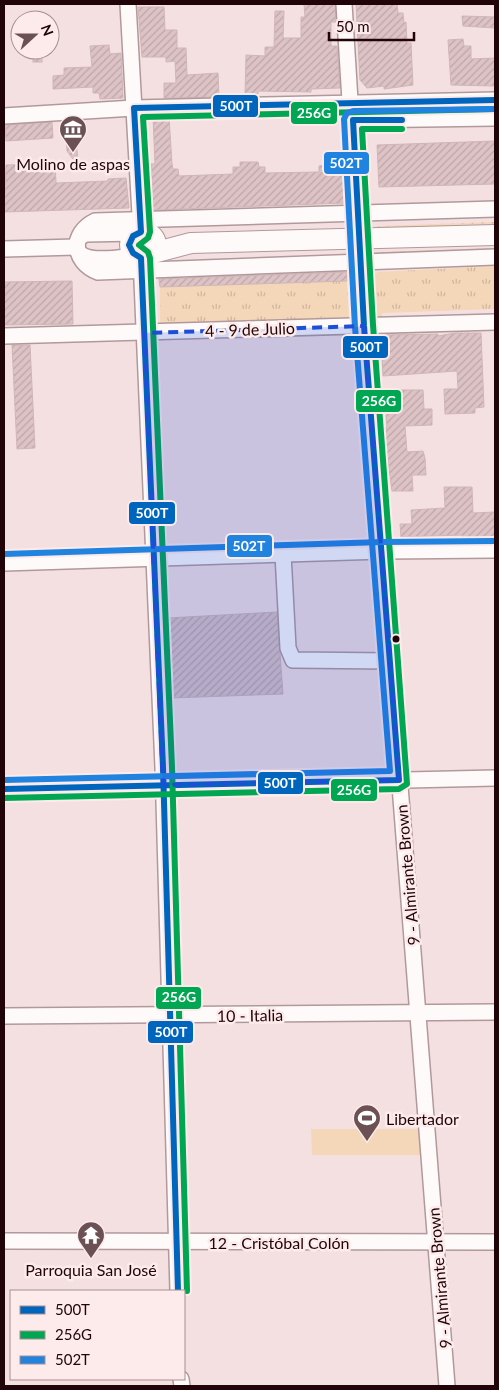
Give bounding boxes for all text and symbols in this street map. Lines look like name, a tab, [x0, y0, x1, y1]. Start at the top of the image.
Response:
north arrow	[10, 10, 60, 60]
scale bar	[329, 10, 414, 42]
text: 50 m	[336, 17, 370, 35]
text: N	[38, 22, 57, 38]
line badge: 500T	[212, 94, 259, 118]
text: 500T	[220, 97, 253, 114]
line badge: 256G	[290, 101, 338, 125]
text: 256G	[297, 104, 331, 121]
museum icon: Molino de aspas	[58, 114, 88, 153]
line badge: 502T	[323, 151, 370, 175]
place label: Molino de aspas	[16, 154, 130, 173]
text: 502T	[330, 154, 363, 171]
street label: 4 - 9 de Julio	[205, 318, 295, 340]
line badge: 500T	[342, 335, 389, 359]
text: 500T	[350, 338, 383, 355]
line badge: 256G	[355, 389, 402, 413]
text: 256G	[362, 392, 396, 409]
line badge: 500T	[128, 501, 176, 525]
text: 500T	[136, 504, 169, 521]
line badge: 502T	[226, 534, 273, 558]
text: 502T	[233, 537, 266, 554]
unlabelled marker	[391, 634, 401, 644]
line badge: 500T	[257, 771, 304, 795]
text: 500T	[264, 774, 297, 791]
line badge: 256G	[330, 778, 378, 802]
text: 256G	[337, 781, 371, 798]
street label: 9 - Almirante Brown	[391, 804, 423, 946]
line badge: 256G	[155, 986, 202, 1010]
text: 256G	[162, 988, 196, 1005]
street label: 10 - Italia	[217, 1005, 283, 1025]
line badge: 500T	[147, 1020, 194, 1044]
text: 500T	[155, 1023, 188, 1040]
sports icon: Libertador	[352, 1103, 382, 1142]
place label: Libertador	[386, 1109, 459, 1128]
street label: 9 - Almirante Brown	[423, 1207, 455, 1349]
temple icon: Parroquia San José	[76, 1220, 106, 1259]
street label: 12 - Cristóbal Colón	[209, 1233, 349, 1252]
place label: Parroquia San José	[25, 1260, 157, 1279]
legend	[10, 1290, 185, 1380]
text: 500T	[55, 1300, 90, 1318]
text: 256G	[55, 1325, 92, 1343]
text: 502T	[55, 1350, 90, 1368]

